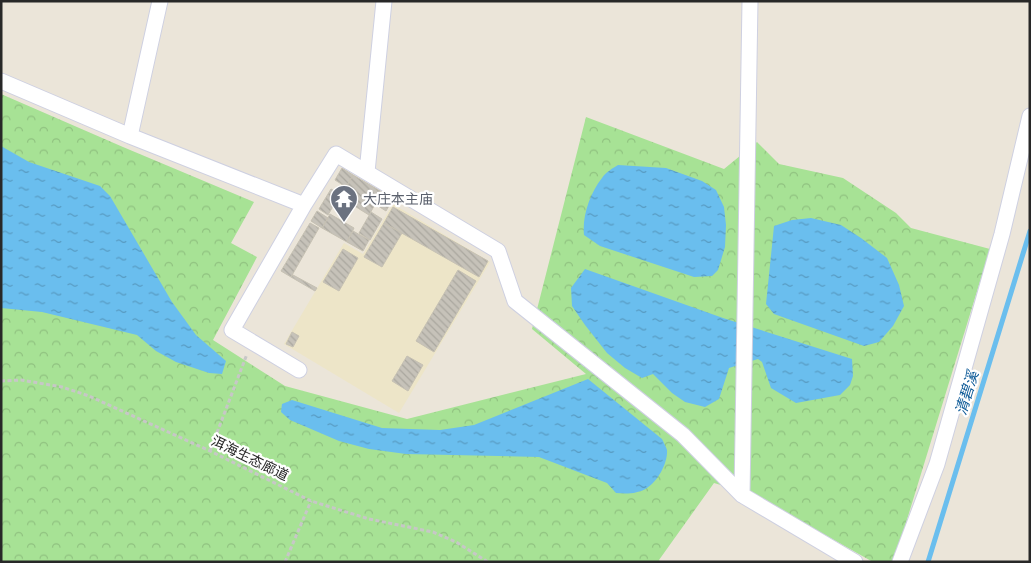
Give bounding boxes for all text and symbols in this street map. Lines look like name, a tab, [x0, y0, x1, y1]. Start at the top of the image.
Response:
temple icon: 大庄本主庙	[329, 184, 359, 223]
place label: 大庄本主庙	[363, 189, 433, 209]
water label: 清碧溪	[950, 366, 985, 418]
street label: 洱海生态廊道	[208, 431, 292, 485]

